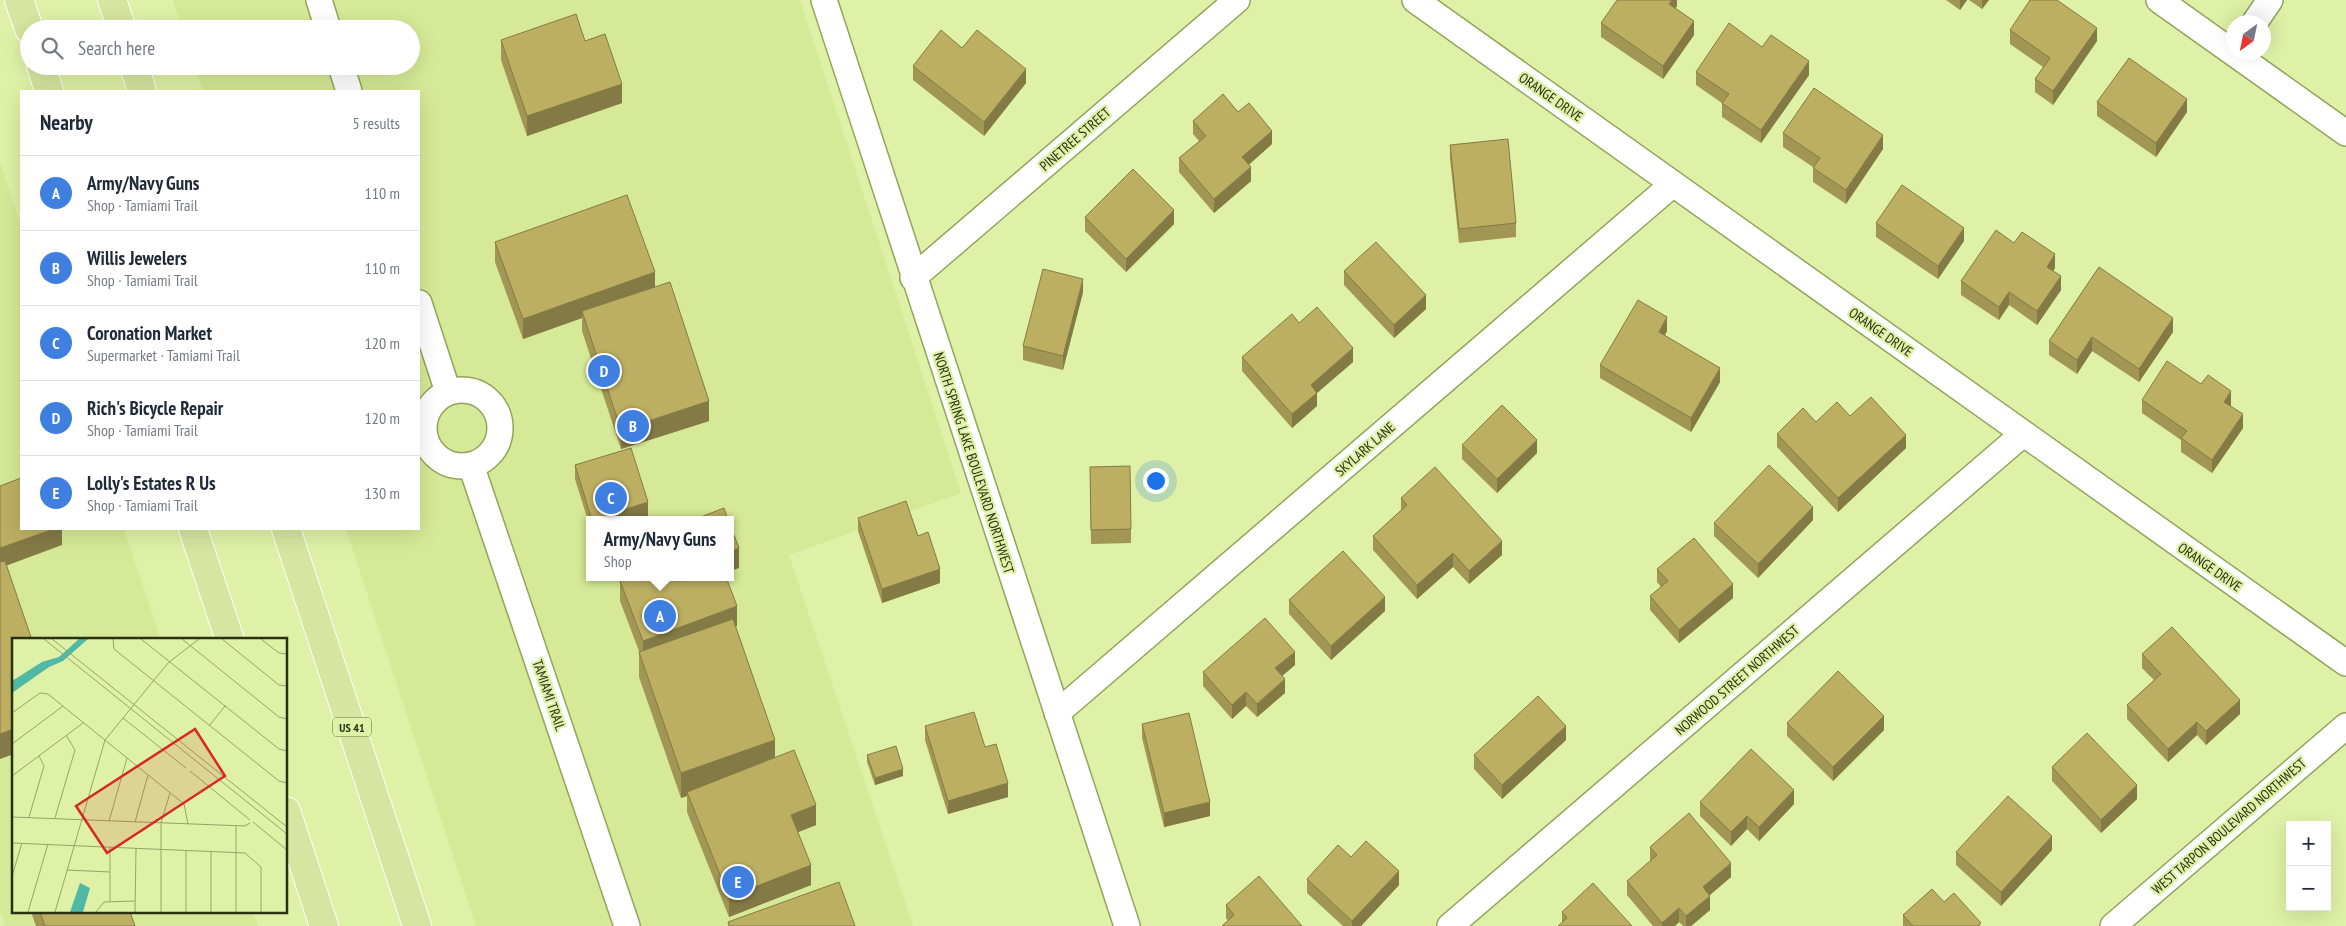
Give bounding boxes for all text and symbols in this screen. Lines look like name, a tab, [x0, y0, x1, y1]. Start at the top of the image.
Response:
north arrow	[2226, 15, 2271, 60]
search box	[20, 20, 420, 75]
icon: search	[38, 34, 66, 62]
text: Search here	[78, 36, 155, 60]
street label: ORANGE DRIVE	[1516, 68, 1586, 126]
street label: PINETREE STREET	[1036, 103, 1115, 175]
text: Nearby	[40, 109, 93, 136]
text: 5 results	[353, 113, 400, 133]
text: Army/Navy Guns	[87, 171, 199, 195]
text: A	[52, 183, 60, 203]
text: 110 m	[365, 183, 400, 203]
text: Shop · Tamiami Trail	[87, 195, 198, 215]
text: Willis Jewelers	[87, 246, 187, 270]
text: B	[52, 258, 60, 278]
text: 110 m	[365, 258, 400, 278]
text: Shop · Tamiami Trail	[87, 270, 198, 290]
street label: ORANGE DRIVE	[1846, 303, 1916, 361]
text: Coronation Market	[87, 321, 212, 345]
text: C	[52, 333, 60, 353]
text: 120 m	[365, 333, 400, 353]
text: Supermarket · Tamiami Trail	[87, 345, 240, 365]
street label: NORTH SPRING LAKE BOULEVARD NORTHWEST	[930, 350, 1019, 577]
pin: D	[588, 352, 620, 390]
text: Rich's Bicycle Repair	[87, 396, 223, 420]
pin: B	[617, 407, 649, 445]
text: D	[52, 408, 60, 428]
text: 120 m	[365, 408, 400, 428]
street label: SKYLARK LANE	[1331, 418, 1399, 480]
text: Shop · Tamiami Trail	[87, 420, 198, 440]
your location	[1143, 468, 1169, 494]
text: Lolly's Estates R Us	[87, 471, 216, 495]
pin: C	[595, 479, 627, 517]
text: E	[53, 483, 59, 503]
text: 130 m	[365, 483, 400, 503]
text: Shop · Tamiami Trail	[87, 495, 198, 515]
popup	[586, 516, 734, 581]
text: Army/Navy Guns	[604, 527, 716, 551]
street label: ORANGE DRIVE	[2175, 538, 2245, 596]
text: Shop	[604, 551, 632, 571]
pin: A	[644, 597, 676, 635]
street label: NORWOOD STREET NORTHWEST	[1671, 621, 1803, 739]
inset map	[12, 638, 288, 914]
street label: TAMIAMI TRAIL	[528, 657, 570, 733]
road number: US 41	[333, 718, 371, 736]
street label: WEST TARPON BOULEVARD NORTHWEST	[2148, 754, 2310, 898]
map controls	[2286, 821, 2331, 911]
button: +	[2286, 821, 2331, 866]
pin: E	[722, 863, 754, 901]
button: −	[2286, 866, 2331, 911]

